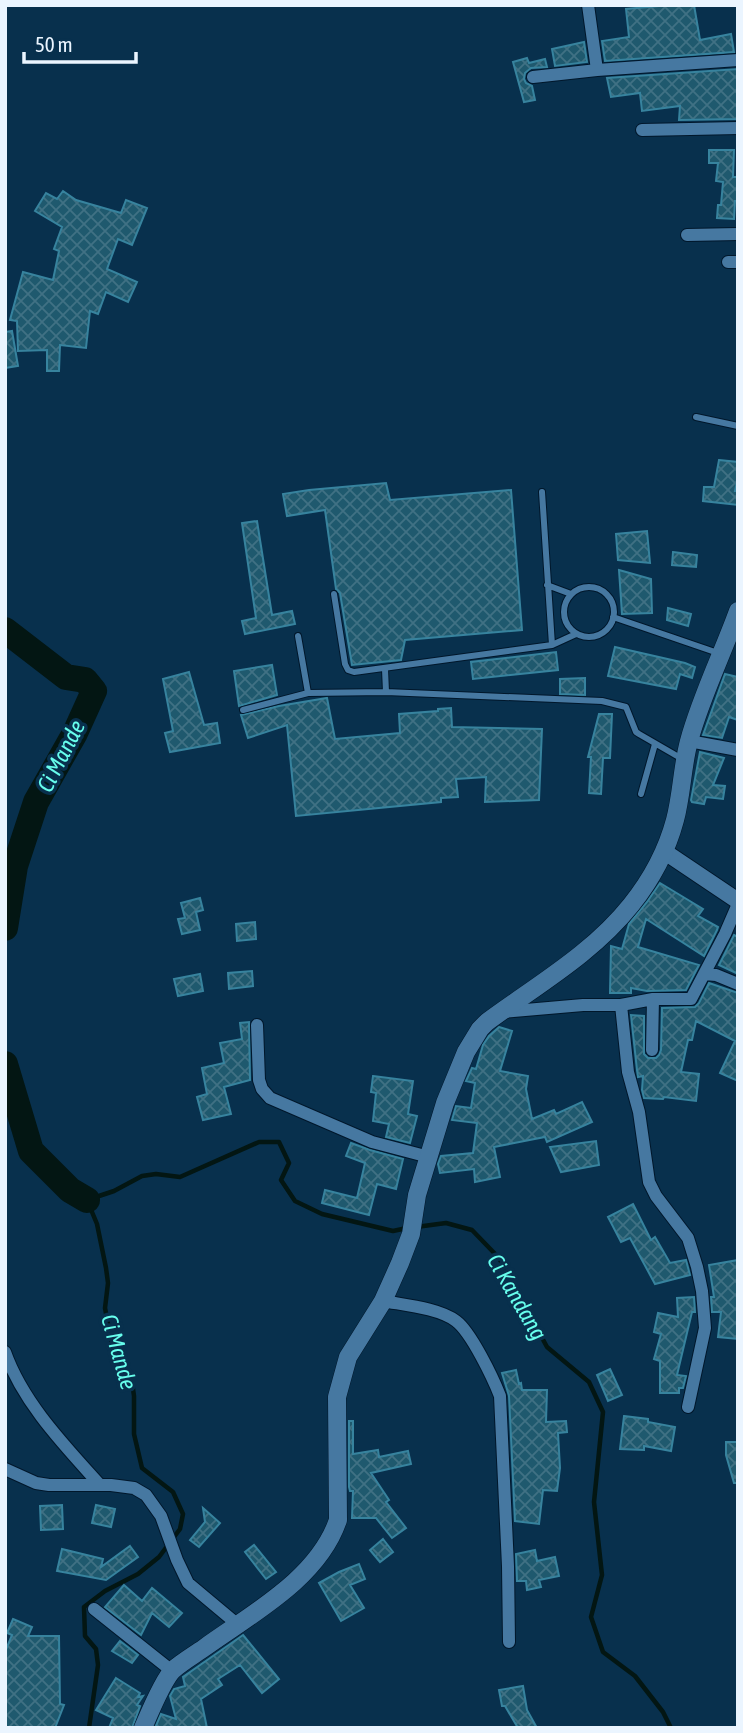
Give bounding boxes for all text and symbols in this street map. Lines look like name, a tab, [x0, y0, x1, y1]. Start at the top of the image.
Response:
scale bar	[24, 21, 136, 65]
text: 50 m	[35, 32, 73, 56]
water label: Ci Mande	[32, 716, 90, 796]
water label: Ci Kandang	[482, 1249, 552, 1345]
water label: Ci Mande	[96, 1311, 142, 1393]

